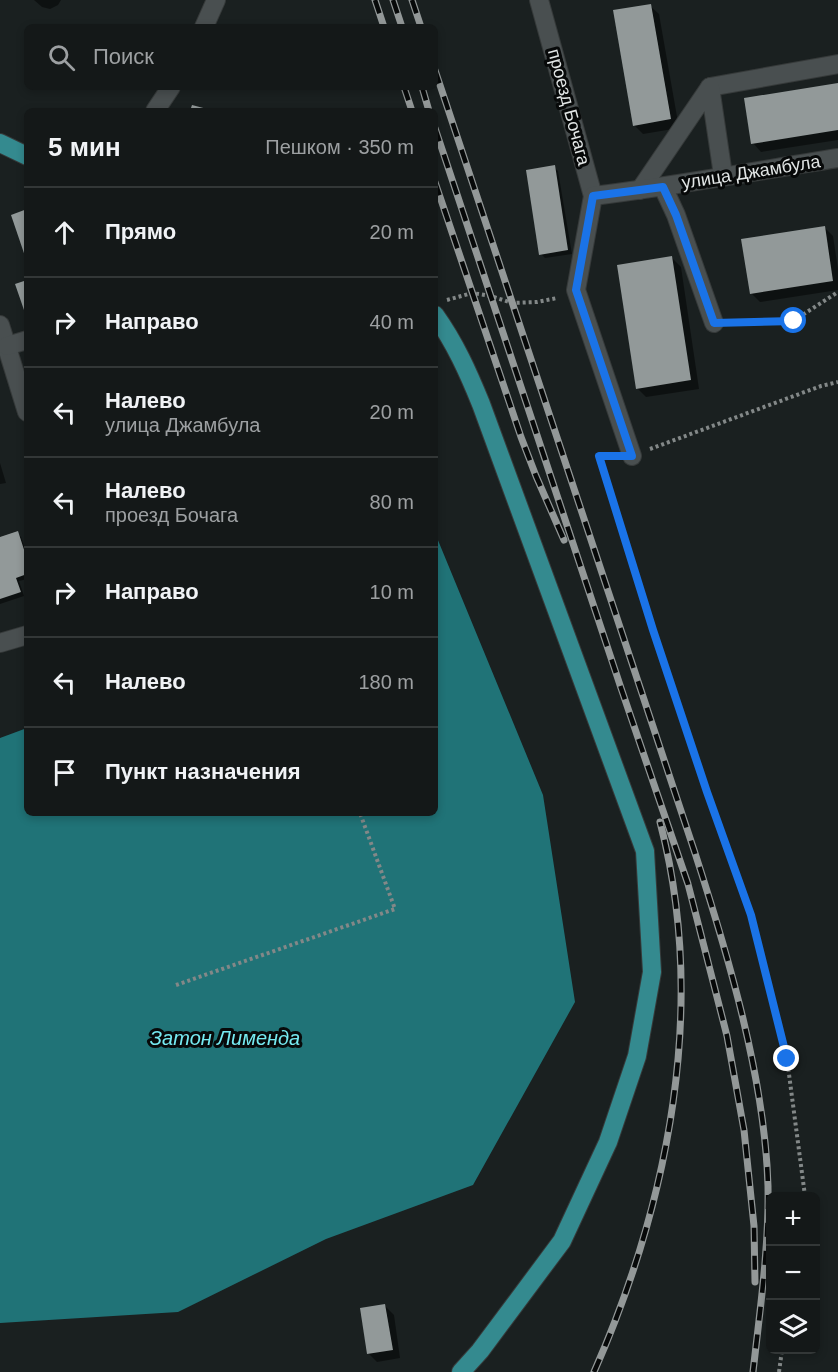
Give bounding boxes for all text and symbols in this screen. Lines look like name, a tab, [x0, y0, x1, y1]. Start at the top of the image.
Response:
search box	[24, 24, 438, 90]
icon: search	[45, 41, 78, 74]
text: Поиск	[93, 44, 154, 69]
street label: проезд Бочага	[544, 47, 594, 168]
text: 5 мин	[48, 132, 121, 162]
text: Пешком · 350 m	[265, 136, 414, 158]
street label: улица Джамбула	[680, 151, 823, 193]
icon: ahead	[48, 216, 81, 249]
text: Прямо	[105, 219, 176, 244]
text: 20 m	[370, 221, 414, 243]
icon: right	[48, 306, 81, 339]
route start	[780, 307, 806, 333]
text: Направо	[105, 309, 199, 334]
text: 40 m	[370, 311, 414, 333]
text: Налево	[105, 388, 186, 413]
icon: left	[48, 396, 81, 429]
text: 20 m	[370, 401, 414, 423]
text: улица Джамбула	[105, 414, 260, 436]
text: Налево	[105, 478, 186, 503]
icon: left	[48, 486, 81, 519]
text: 80 m	[370, 491, 414, 513]
text: проезд Бочага	[105, 504, 238, 526]
icon: right	[48, 576, 81, 609]
text: Направо	[105, 579, 199, 604]
text: 10 m	[370, 581, 414, 603]
icon: left	[48, 666, 81, 699]
text: Налево	[105, 669, 186, 694]
text: 180 m	[358, 671, 414, 693]
icon: arrive	[48, 756, 81, 789]
text: Пункт назначения	[105, 759, 301, 784]
water label: Затон Лименда	[150, 1027, 300, 1049]
route end	[773, 1045, 799, 1071]
map controls	[766, 1192, 820, 1354]
button: +	[766, 1192, 820, 1246]
button: −	[766, 1246, 820, 1300]
button: layers	[766, 1300, 820, 1354]

